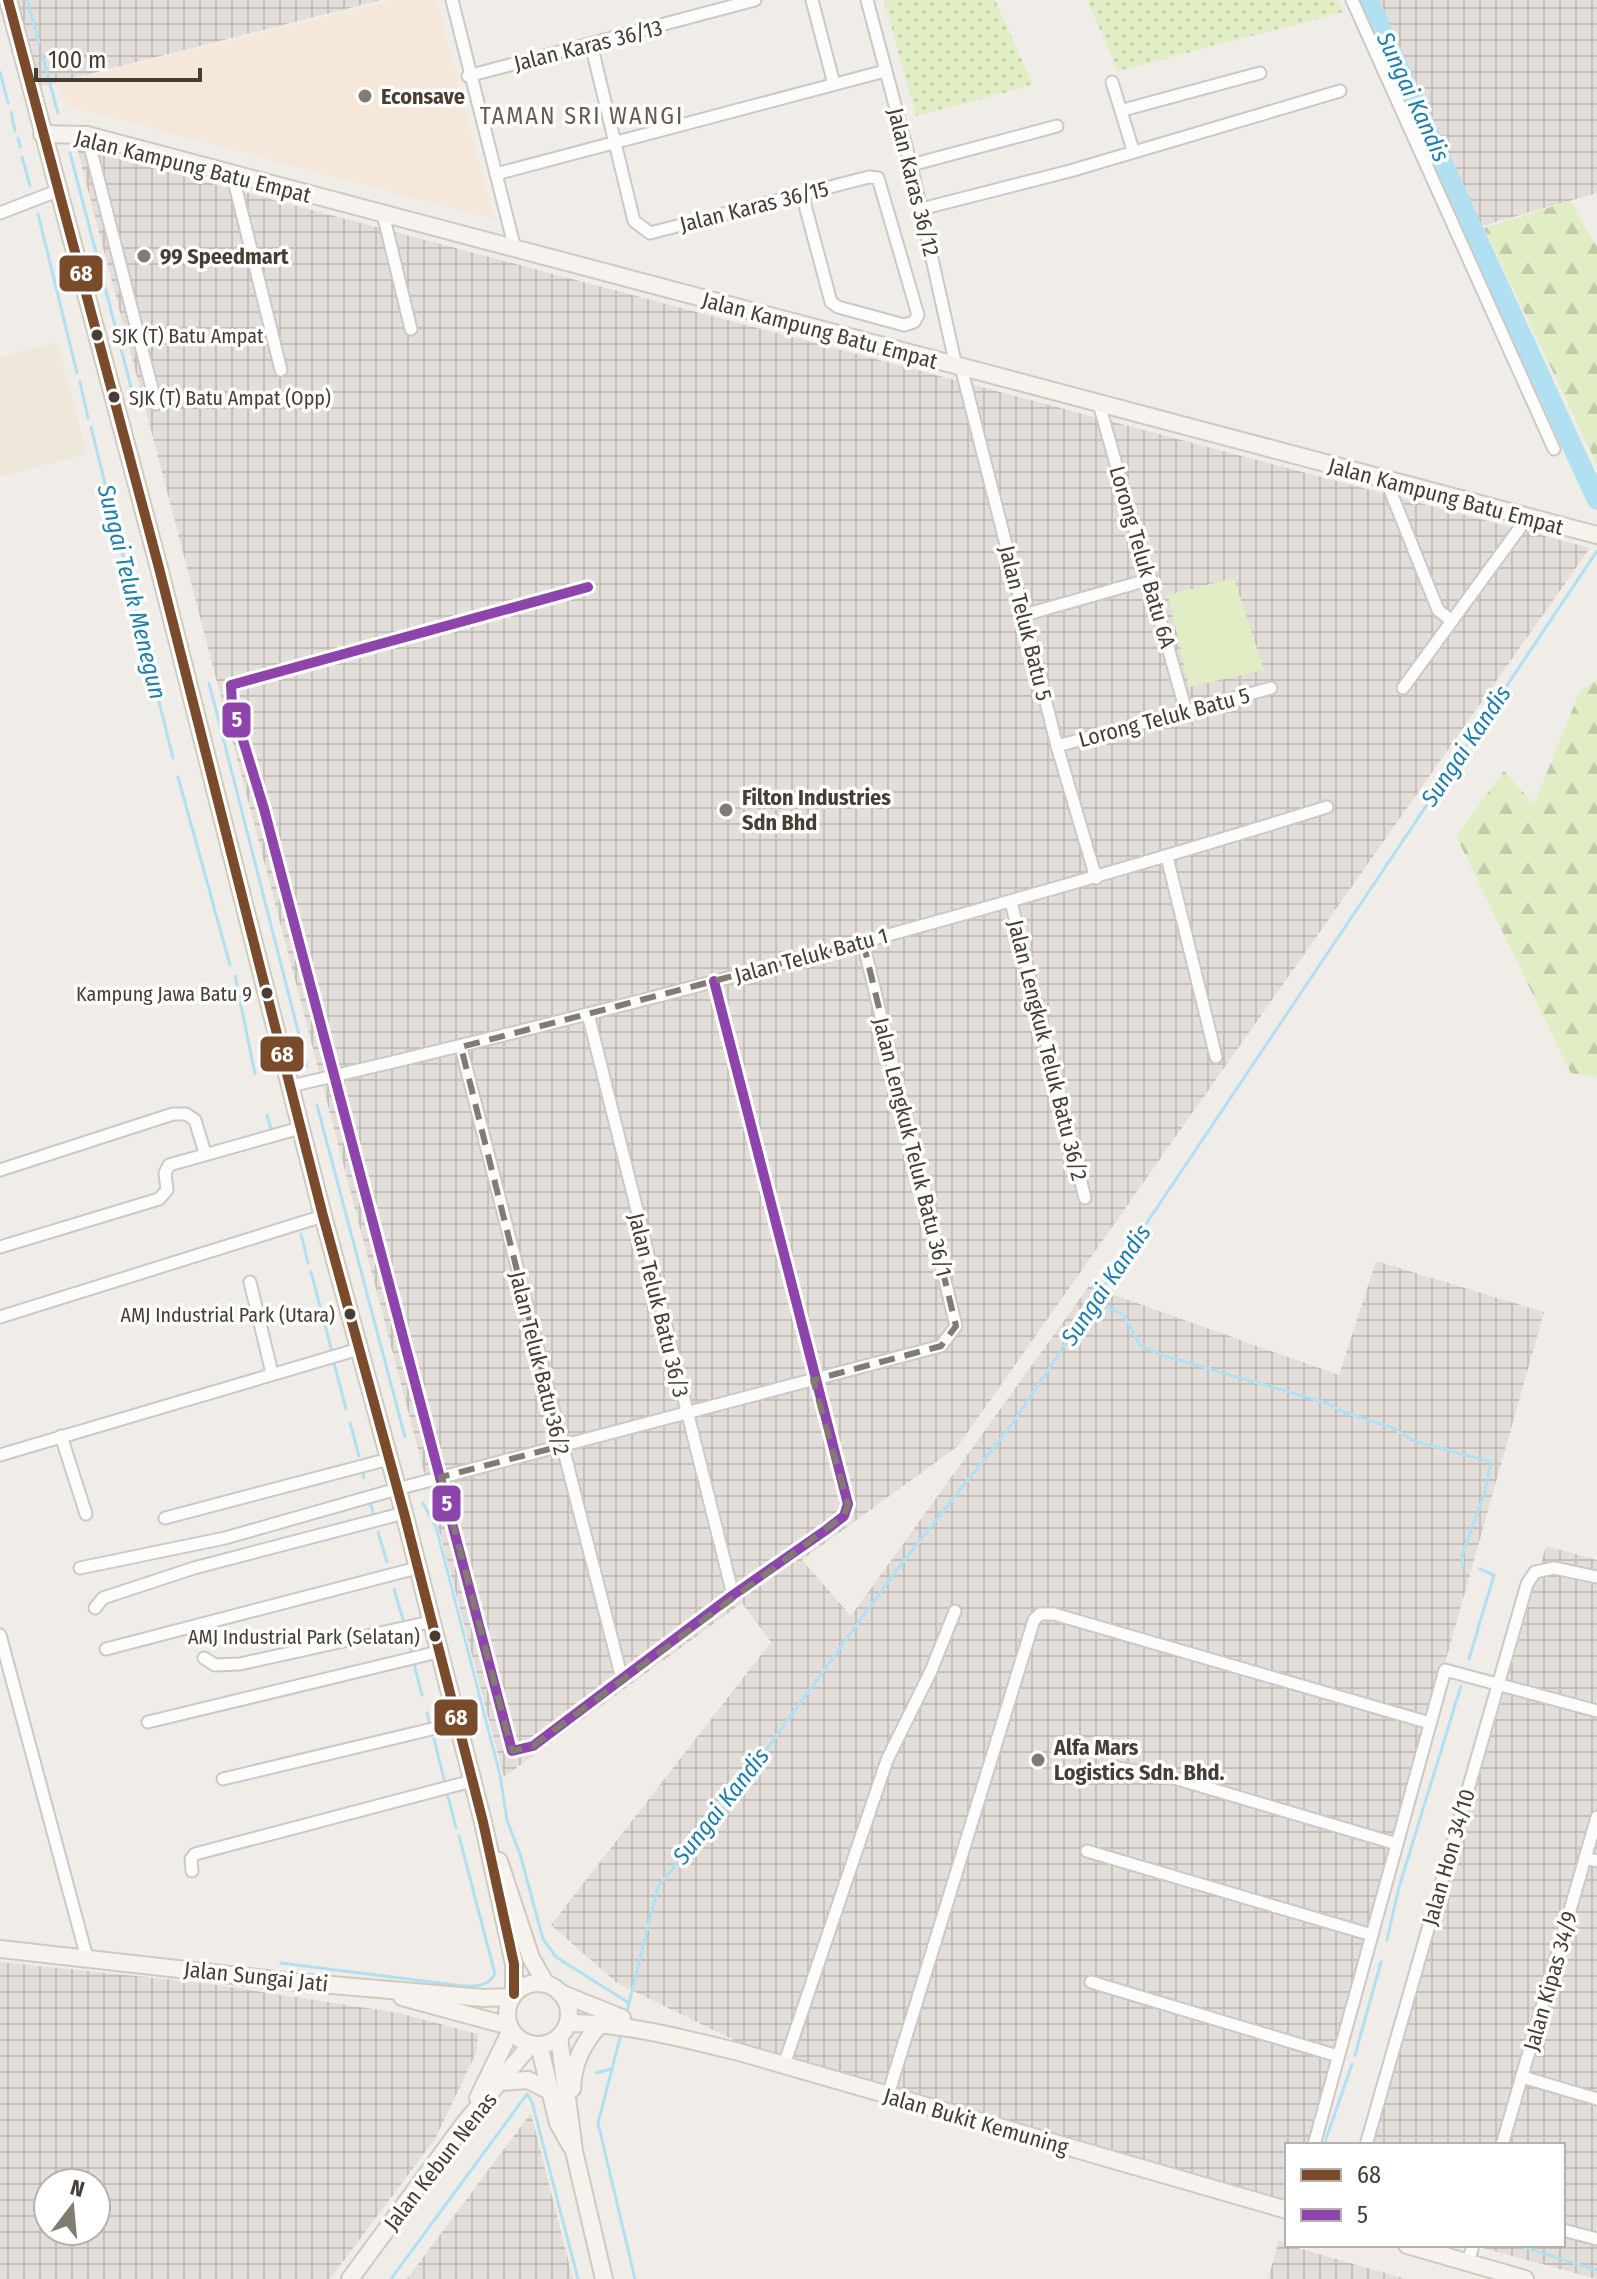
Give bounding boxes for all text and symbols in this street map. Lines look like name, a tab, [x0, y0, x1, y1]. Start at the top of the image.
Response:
street label: Jalan Karas 36/13	[511, 14, 665, 77]
water label: Sungai Kandis	[1370, 27, 1455, 166]
scale bar	[36, 32, 200, 82]
text: 100 m	[48, 46, 106, 74]
place label: Econsave	[381, 83, 465, 110]
marker: Econsave	[356, 87, 374, 105]
district label: TAMAN SRI WANGI	[480, 102, 684, 130]
street label: Jalan Karas 36/12	[882, 105, 945, 259]
street label: Jalan Kampung Batu Empat	[72, 124, 315, 209]
street label: Jalan Karas 36/15	[677, 175, 831, 238]
place label: 99 Speedmart	[160, 243, 289, 270]
marker: 99 Speedmart	[135, 247, 153, 265]
line badge: 68	[58, 254, 104, 293]
text: 68	[69, 260, 93, 287]
street label: Jalan Kampung Batu Empat	[699, 286, 941, 375]
place label: SJK (T) Batu Ampat	[112, 324, 264, 348]
marker: SJK (T) Batu Ampat	[89, 327, 105, 343]
place label: SJK (T) Batu Ampat (Opp)	[129, 386, 331, 410]
marker: SJK (T) Batu Ampat (Opp)	[106, 389, 122, 405]
street label: Jalan Kampung Batu Empat	[1325, 452, 1567, 541]
street label: Lorong Teluk Batu 6A	[1104, 463, 1182, 652]
water label: Sungai Teluk Menegun	[92, 481, 172, 702]
street label: Jalan Teluk Batu 5	[993, 543, 1058, 704]
water label: Sungai Kandis	[1415, 680, 1517, 813]
street label: Lorong Teluk Batu 5	[1076, 682, 1253, 753]
line badge: 5	[221, 701, 252, 739]
text: 5	[232, 706, 243, 733]
place label: Filton Industries Sdn Bhd	[742, 784, 891, 836]
marker: Filton Industries Sdn Bhd	[717, 801, 735, 819]
street label: Jalan Lengkuk Teluk Batu 36/2	[1002, 917, 1093, 1183]
street label: Jalan Teluk Batu 1	[731, 922, 891, 989]
place label: Kampung Jawa Batu 9	[76, 982, 252, 1006]
marker: Kampung Jawa Batu 9	[259, 985, 275, 1001]
street label: Jalan Lengkuk Teluk Batu 36/1	[867, 1015, 958, 1279]
line badge: 68	[259, 1035, 305, 1073]
text: 68	[270, 1041, 294, 1068]
street label: Jalan Teluk Batu 36/3	[623, 1210, 694, 1400]
water label: Sungai Kandis	[1055, 1219, 1157, 1352]
street label: Jalan Teluk Batu 36/2	[504, 1268, 575, 1458]
place label: AMJ Industrial Park (Utara)	[120, 1303, 335, 1327]
marker: AMJ Industrial Park (Utara)	[342, 1306, 358, 1322]
line badge: 5	[431, 1484, 462, 1523]
text: 5	[442, 1490, 453, 1517]
place label: AMJ Industrial Park (Selatan)	[188, 1625, 420, 1649]
marker: AMJ Industrial Park (Selatan)	[427, 1628, 443, 1644]
line badge: 68	[433, 1698, 479, 1737]
text: 68	[444, 1704, 468, 1731]
place label: Alfa Mars Logistics Sdn. Bhd.	[1053, 1734, 1224, 1786]
water label: Sungai Kandis	[666, 1742, 775, 1870]
marker: Alfa Mars Logistics Sdn. Bhd.	[1029, 1751, 1047, 1769]
street label: Jalan Hon 34/10	[1416, 1786, 1481, 1928]
street label: Jalan Kipas 34/9	[1518, 1908, 1583, 2054]
street label: Jalan Sungai Jati	[183, 1956, 329, 1997]
street label: Jalan Bukit Kemuning	[880, 2082, 1072, 2161]
street label: Jalan Kebun Nenas	[378, 2087, 503, 2236]
legend	[1285, 2143, 1565, 2247]
text: 68	[1357, 2161, 1381, 2189]
north arrow	[32, 2167, 112, 2247]
text: N	[67, 2173, 87, 2203]
text: 5	[1357, 2201, 1368, 2229]

